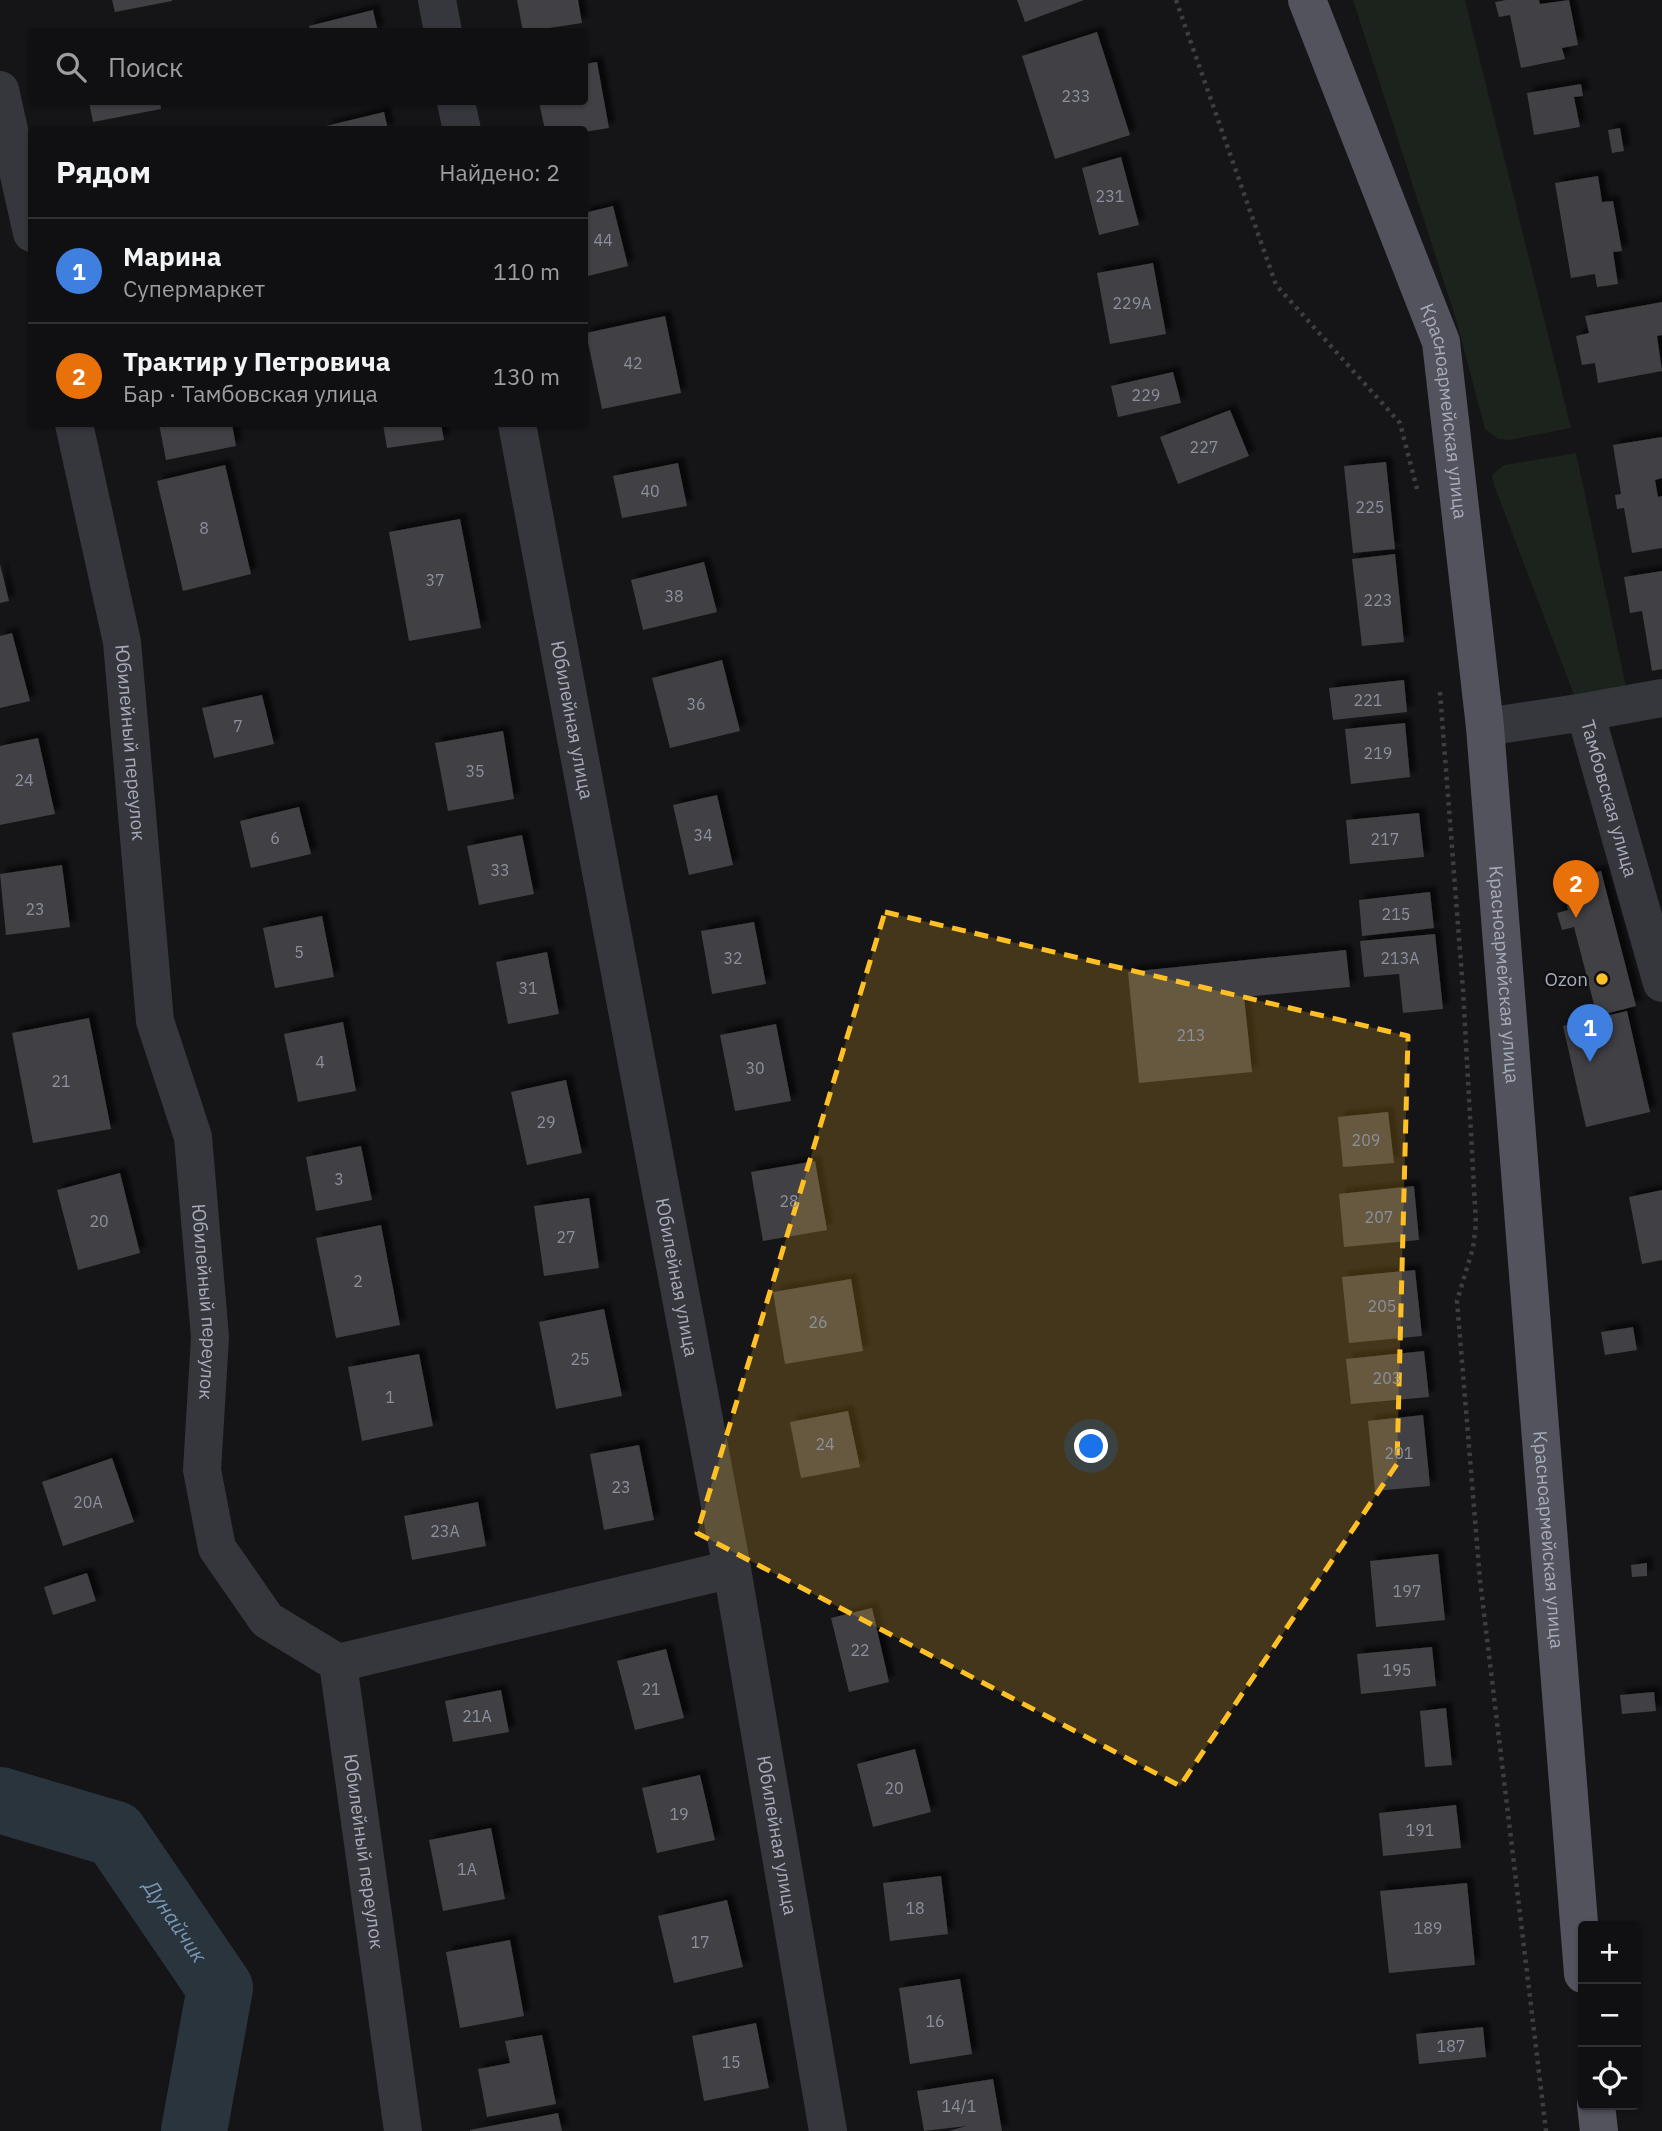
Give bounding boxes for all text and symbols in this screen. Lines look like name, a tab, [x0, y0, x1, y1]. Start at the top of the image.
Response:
search box	[28, 28, 588, 105]
icon: search	[52, 48, 90, 86]
text: Поиск	[108, 50, 183, 84]
house number: 233	[1062, 86, 1090, 106]
text: Рядом	[56, 152, 151, 191]
text: Найдено: 2	[439, 157, 560, 187]
house number: 231	[1096, 186, 1124, 206]
house number: 44	[593, 230, 613, 250]
text: Марина	[123, 239, 222, 273]
text: 1	[72, 256, 86, 286]
text: 110 m	[493, 256, 560, 286]
text: Супермаркет	[123, 273, 265, 303]
house number: 229А	[1112, 293, 1152, 313]
street label: Красноармейская улица	[1415, 300, 1473, 520]
text: Трактир у Петровича	[123, 344, 391, 378]
house number: 42	[623, 353, 643, 373]
text: 2	[72, 361, 86, 391]
text: 130 m	[493, 361, 560, 391]
text: Бар · Тамбовская улица	[123, 378, 378, 408]
house number: 229	[1132, 385, 1160, 405]
house number: 227	[1190, 437, 1218, 457]
house number: 40	[640, 481, 660, 501]
house number: 225	[1356, 497, 1384, 517]
house number: 8	[199, 518, 209, 538]
house number: 37	[425, 570, 445, 590]
house number: 38	[664, 586, 684, 606]
house number: 223	[1364, 590, 1392, 610]
street label: Юбилейная улица	[546, 638, 599, 801]
street label: Юбилейный переулок	[110, 643, 151, 842]
house number: 221	[1354, 690, 1382, 710]
house number: 36	[686, 694, 706, 714]
house number: 7	[233, 716, 243, 736]
street label: Тамбовская улица	[1576, 717, 1643, 880]
house number: 219	[1364, 743, 1392, 763]
house number: 35	[465, 761, 485, 781]
house number: 24	[14, 770, 34, 790]
house number: 34	[693, 825, 713, 845]
house number: 6	[270, 828, 280, 848]
house number: 217	[1371, 829, 1399, 849]
house number: 33	[490, 860, 510, 880]
pin: 2	[1553, 860, 1599, 918]
street label: Красноармейская улица	[1484, 865, 1525, 1084]
house number: 23	[25, 899, 45, 919]
house number: 215	[1382, 904, 1410, 924]
house number: 5	[294, 942, 304, 962]
house number: 32	[723, 948, 743, 968]
house number: 213А	[1380, 948, 1420, 968]
place label: Ozon	[1544, 967, 1588, 991]
marker: Ozon	[1594, 971, 1610, 987]
house number: 31	[518, 978, 538, 998]
pin: 1	[1567, 1004, 1613, 1062]
house number: 213	[1177, 1025, 1205, 1045]
house number: 4	[315, 1052, 325, 1072]
house number: 30	[745, 1058, 765, 1078]
house number: 21	[51, 1071, 71, 1091]
house number: 29	[536, 1112, 556, 1132]
house number: 209	[1352, 1130, 1380, 1150]
house number: 3	[334, 1169, 344, 1189]
house number: 28	[779, 1191, 799, 1211]
street label: Юбилейная улица	[651, 1196, 704, 1359]
street label: Юбилейный переулок	[187, 1203, 222, 1401]
house number: 207	[1365, 1207, 1393, 1227]
house number: 20	[89, 1211, 109, 1231]
house number: 27	[556, 1227, 576, 1247]
house number: 2	[353, 1271, 363, 1291]
house number: 205	[1368, 1296, 1396, 1316]
house number: 26	[808, 1312, 828, 1332]
house number: 25	[570, 1349, 590, 1369]
house number: 203	[1373, 1368, 1401, 1388]
house number: 1	[385, 1387, 395, 1407]
your location	[1074, 1429, 1108, 1463]
street label: Красноармейская улица	[1528, 1430, 1569, 1650]
house number: 24	[815, 1434, 835, 1454]
house number: 201	[1385, 1443, 1413, 1463]
house number: 23	[611, 1477, 631, 1497]
house number: 20А	[73, 1492, 103, 1512]
house number: 23А	[430, 1521, 460, 1541]
house number: 197	[1393, 1581, 1421, 1601]
house number: 22	[850, 1640, 870, 1660]
house number: 195	[1383, 1660, 1411, 1680]
house number: 21	[641, 1679, 661, 1699]
house number: 21А	[462, 1706, 492, 1726]
street label: Юбилейный переулок	[339, 1752, 390, 1951]
street label: Юбилейная улица	[752, 1754, 803, 1917]
house number: 20	[884, 1778, 904, 1798]
house number: 19	[669, 1804, 689, 1824]
house number: 191	[1406, 1820, 1434, 1840]
house number: 1А	[457, 1859, 477, 1879]
water label: Дунайчик	[136, 1873, 214, 1969]
house number: 18	[905, 1898, 925, 1918]
house number: 189	[1414, 1918, 1442, 1938]
map controls	[1578, 1921, 1641, 2110]
button: +	[1578, 1921, 1641, 1984]
house number: 17	[690, 1932, 710, 1952]
button: −	[1578, 1984, 1641, 2047]
house number: 16	[925, 2011, 945, 2031]
house number: 187	[1437, 2036, 1465, 2056]
button: locate	[1578, 2047, 1641, 2110]
house number: 15	[721, 2052, 741, 2072]
house number: 14/1	[942, 2096, 976, 2116]

